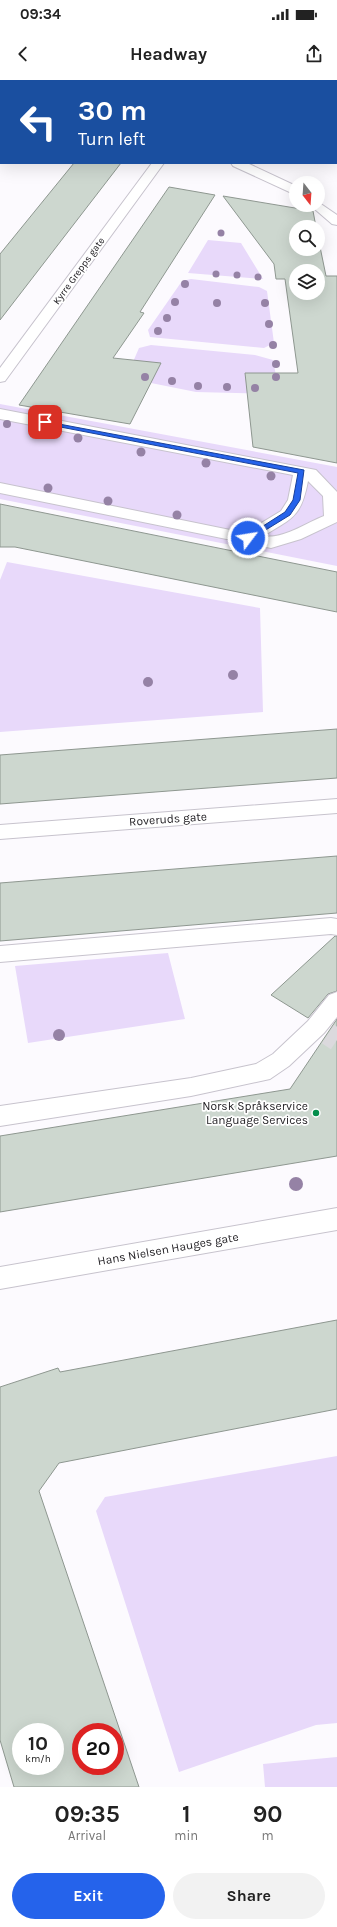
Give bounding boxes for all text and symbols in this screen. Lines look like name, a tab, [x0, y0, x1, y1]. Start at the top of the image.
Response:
text: 09:34	[20, 5, 61, 23]
icon: back	[12, 43, 34, 65]
text: Headway	[130, 43, 207, 65]
icon: share	[303, 43, 325, 65]
text: 30 m	[78, 94, 147, 127]
icon: left	[12, 96, 64, 148]
text: Turn left	[78, 128, 146, 150]
north arrow	[289, 176, 325, 212]
map controls	[289, 176, 325, 300]
button: search	[289, 220, 325, 256]
street label: Kyrre Grepps gate	[51, 235, 107, 307]
button: layers	[289, 264, 325, 300]
pin	[28, 405, 62, 439]
icon: arrive	[34, 411, 56, 433]
position arrow	[227, 517, 269, 559]
street label: Roveruds gate	[129, 809, 207, 829]
place label: Norsk Språkservice Language Services	[202, 1099, 308, 1127]
marker: Norsk Språkservice Language Services	[311, 1108, 321, 1118]
street label: Hans Nielsen Hauges gate	[96, 1230, 240, 1268]
speed limit sign: 20	[72, 1723, 124, 1775]
text: 10	[28, 1732, 48, 1755]
text: km/h	[25, 1753, 51, 1765]
text: 09:35	[55, 1800, 120, 1828]
text: 1	[182, 1800, 190, 1828]
text: 90	[253, 1800, 282, 1828]
text: Arrival	[68, 1828, 106, 1843]
text: min	[174, 1828, 198, 1843]
text: m	[261, 1828, 274, 1843]
button: Exit	[12, 1873, 165, 1919]
button: Share	[173, 1873, 325, 1919]

